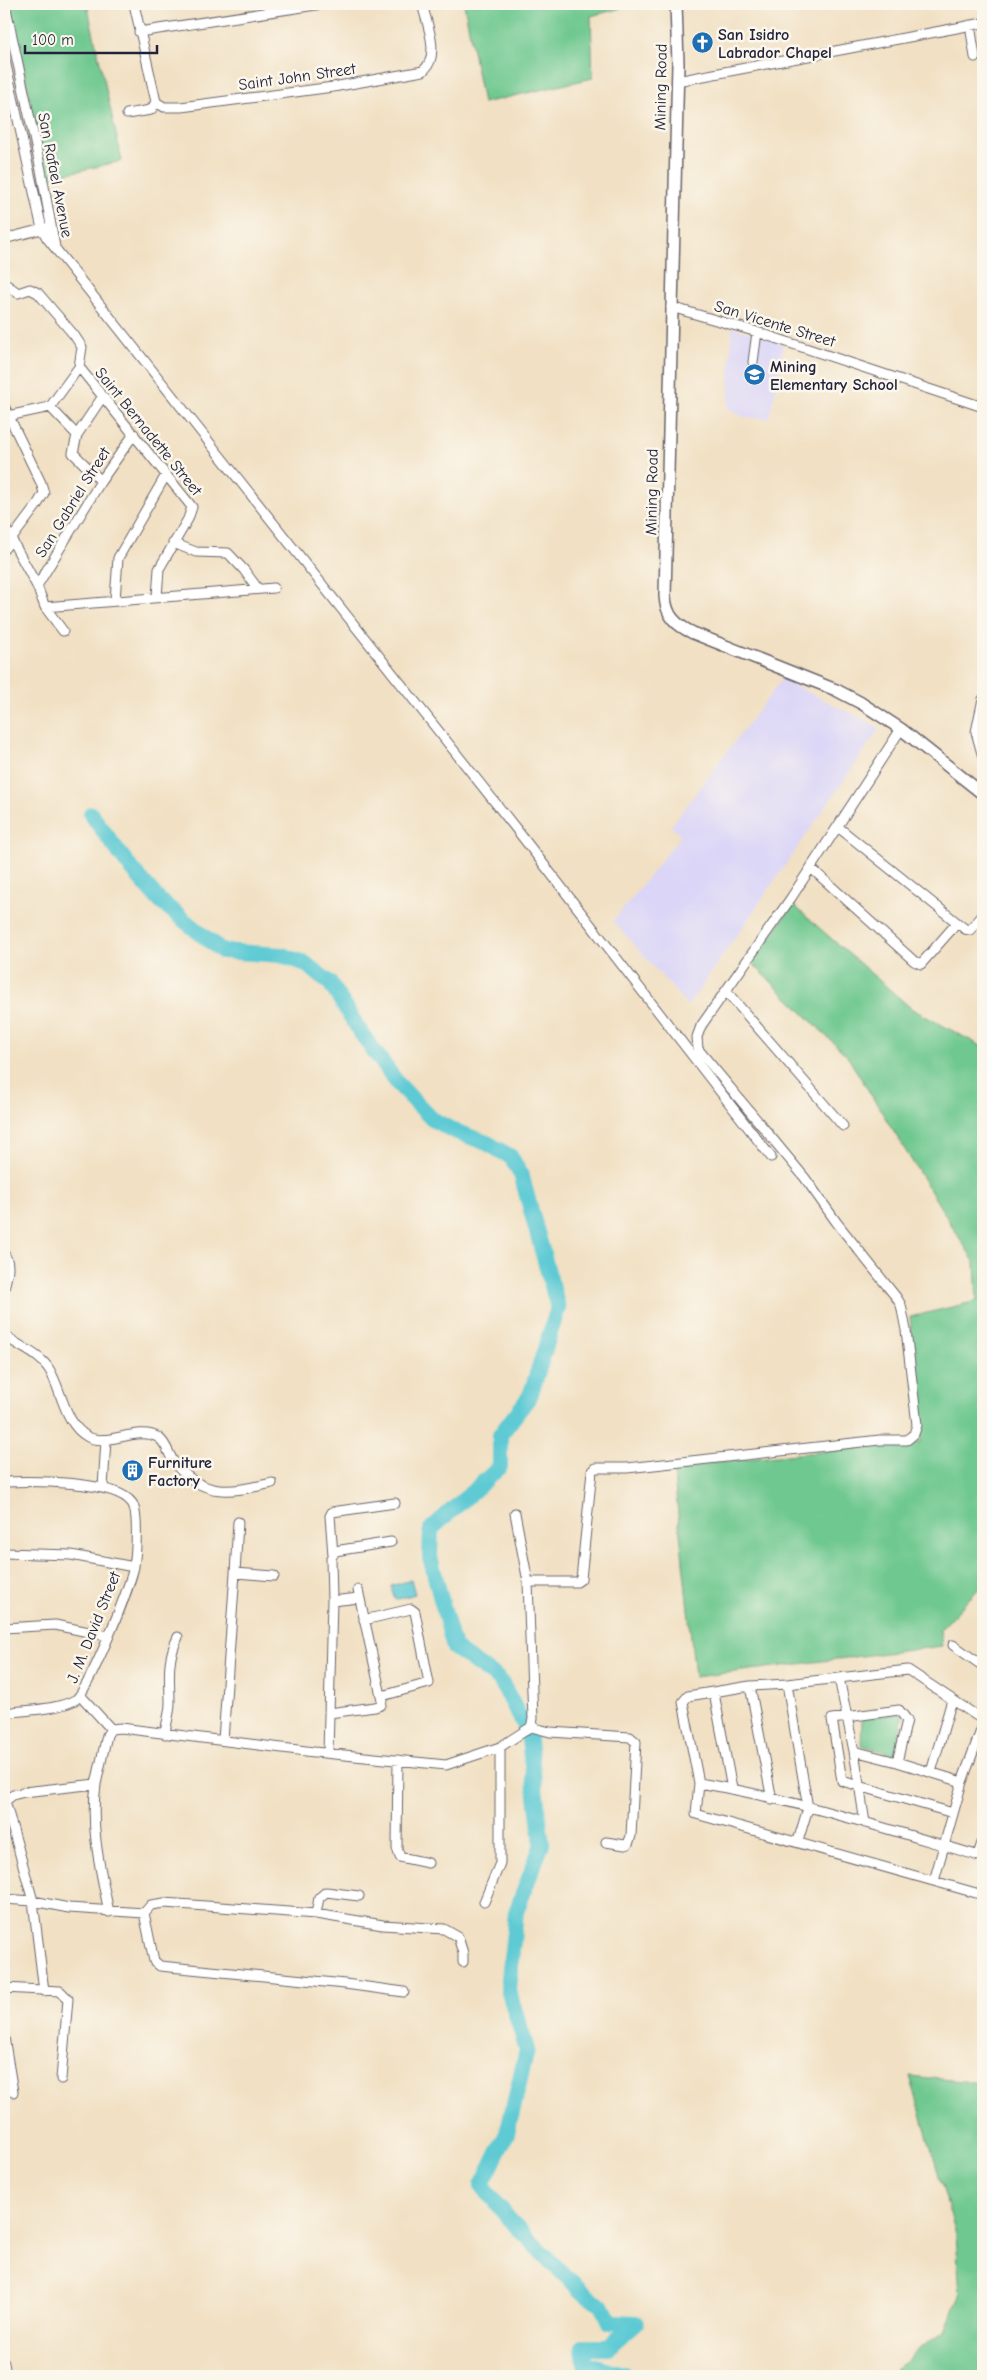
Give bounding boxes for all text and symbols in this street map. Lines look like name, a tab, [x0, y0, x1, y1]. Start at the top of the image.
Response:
scale bar	[25, 22, 158, 54]
place label: San Isidro Labrador Chapel	[718, 26, 832, 62]
text: 100 m	[32, 31, 74, 49]
church icon: San Isidro Labrador Chapel	[690, 31, 714, 55]
street label: Mining Road	[651, 43, 671, 131]
street label: Saint John Street	[237, 60, 357, 94]
street label: San Rafael Avenue	[34, 111, 76, 239]
street label: San Vicente Street	[712, 297, 838, 351]
place label: Mining Elementary School	[770, 358, 898, 394]
school or university icon: Mining Elementary School	[742, 363, 766, 387]
street label: Saint Bernadette Street	[91, 364, 206, 500]
street label: San Gabriel Street	[32, 444, 114, 561]
street label: Mining Road	[642, 448, 662, 536]
place label: Furniture Factory	[148, 1454, 212, 1490]
building icon: Furniture Factory	[120, 1459, 144, 1483]
street label: J. M. David Street	[63, 1569, 125, 1686]

